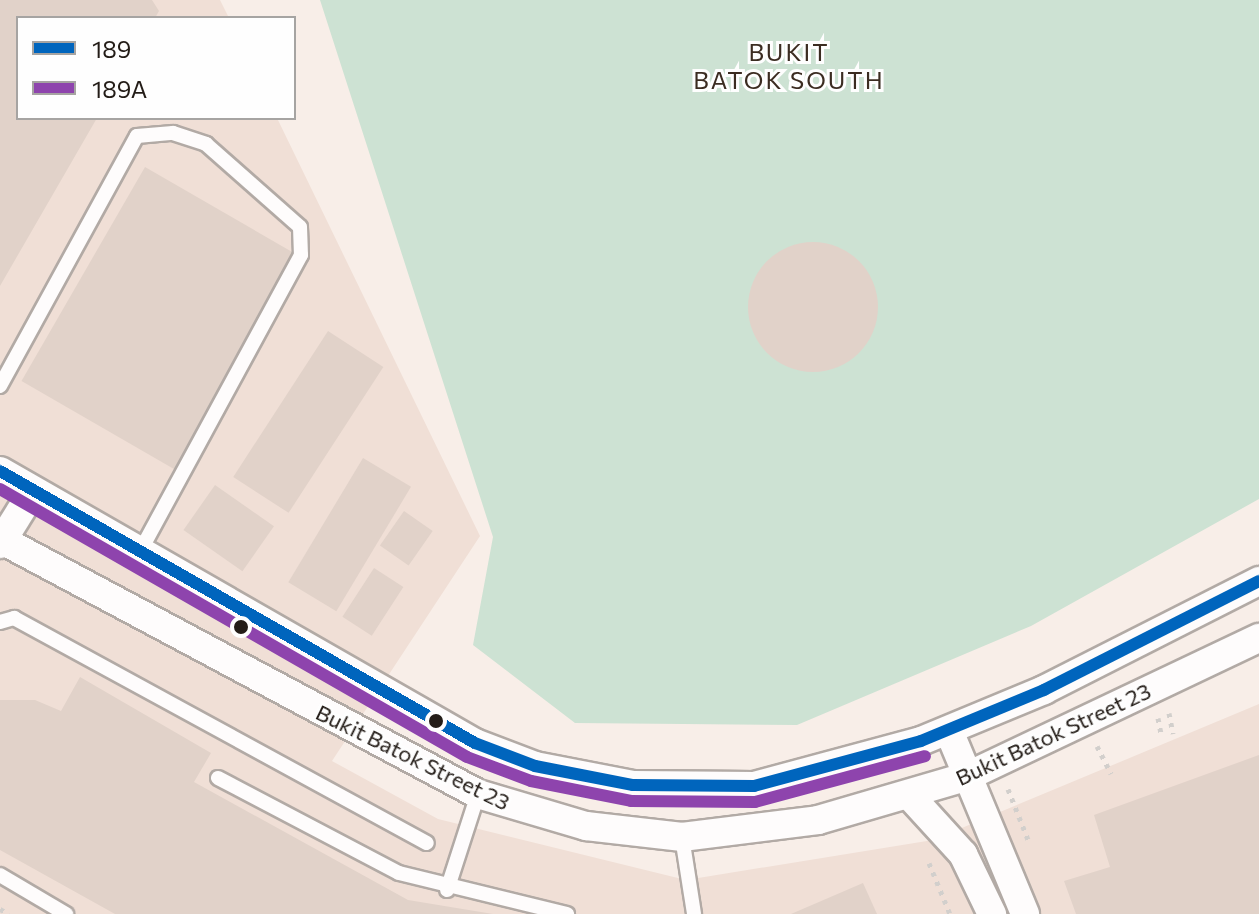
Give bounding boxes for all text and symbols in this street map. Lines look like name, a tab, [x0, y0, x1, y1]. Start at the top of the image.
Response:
legend	[16, 16, 296, 120]
text: 189	[92, 34, 131, 63]
district label: BUKIT BATOK SOUTH	[693, 38, 885, 94]
text: 189A	[92, 74, 147, 103]
unlabelled marker	[233, 619, 249, 635]
street label: Bukit Batok Street 23	[951, 677, 1155, 791]
street label: Bukit Batok Street 23	[312, 699, 514, 815]
unlabelled marker	[428, 713, 444, 729]

